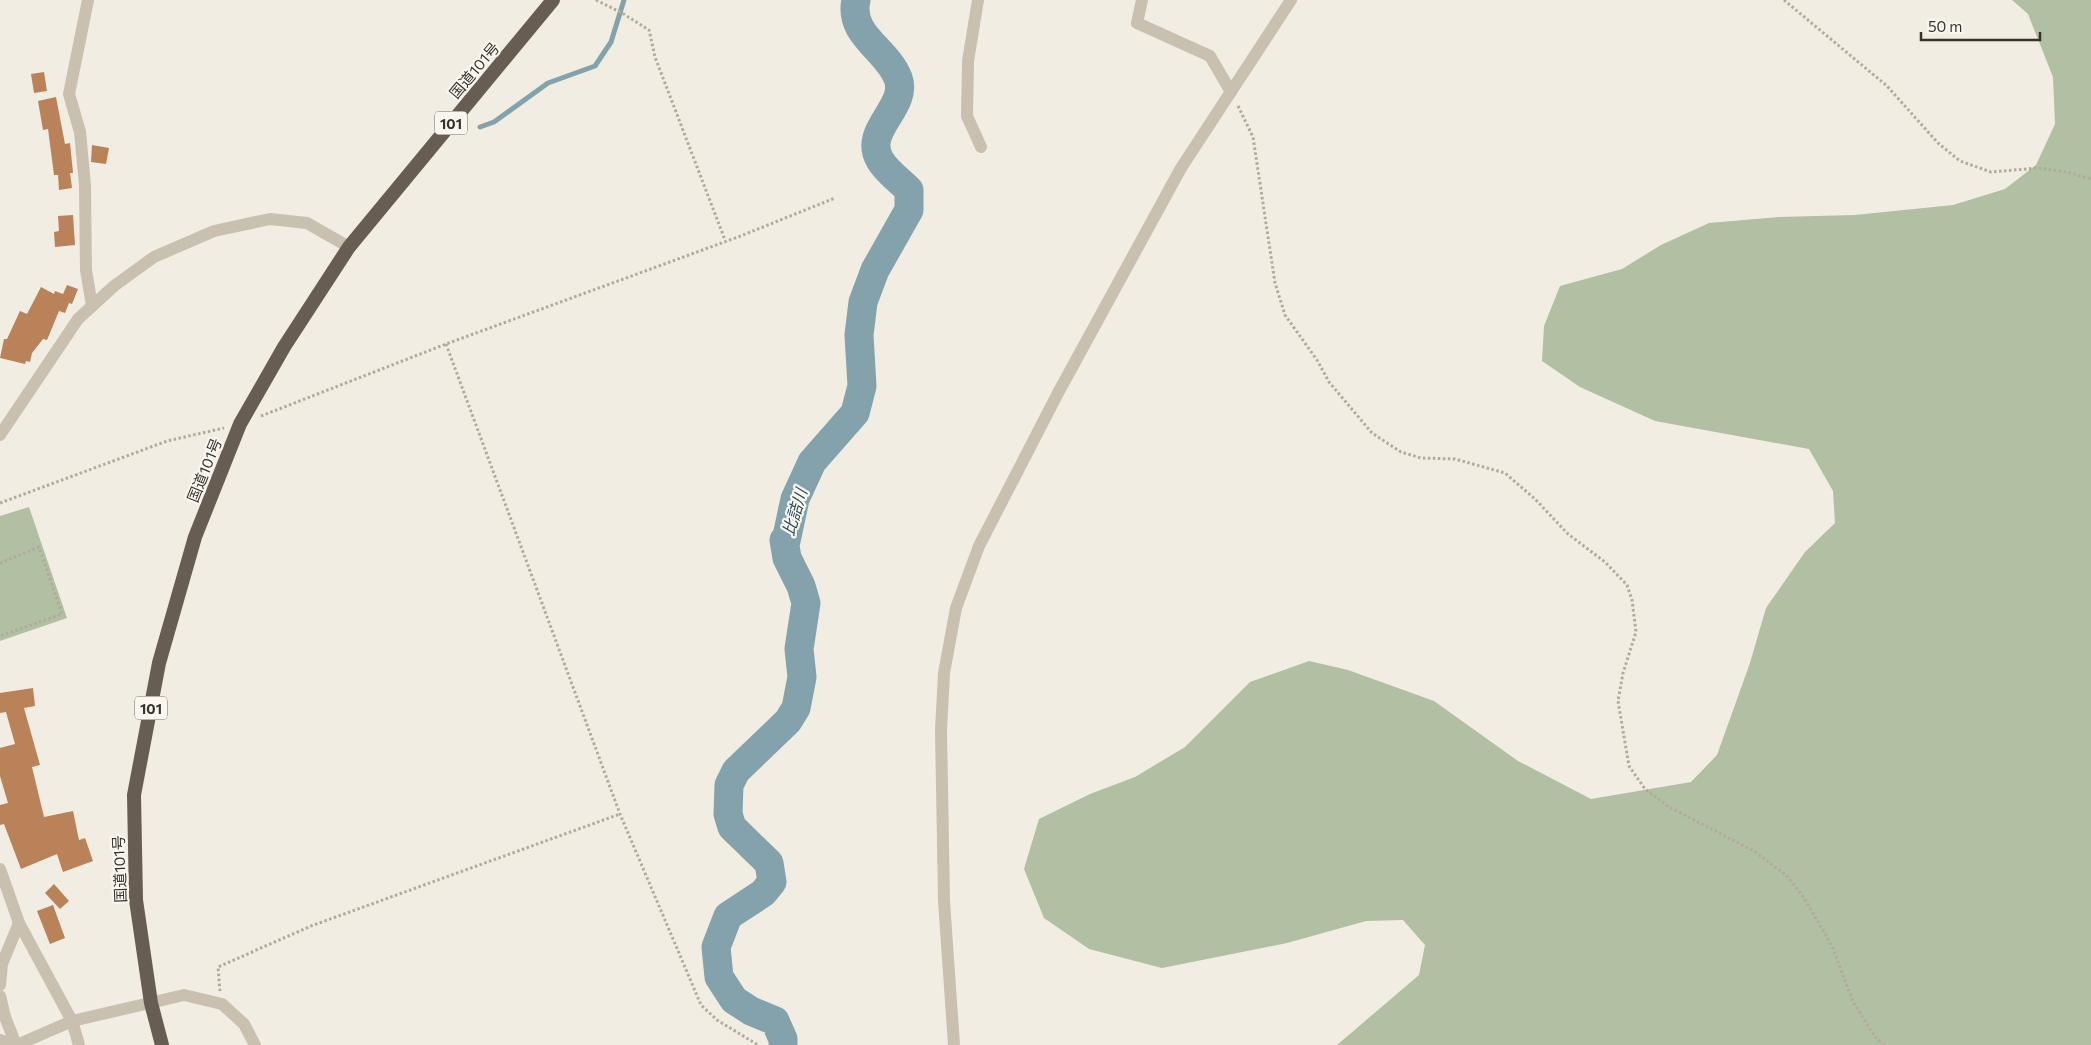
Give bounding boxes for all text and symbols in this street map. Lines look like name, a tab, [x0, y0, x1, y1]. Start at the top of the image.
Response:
scale bar	[1921, 10, 2040, 42]
text: 50 m	[1928, 17, 1962, 35]
street label: 国道101号	[445, 38, 503, 102]
road number: 101	[435, 112, 467, 134]
street label: 国道101号	[183, 435, 225, 505]
water label: 比詰川	[778, 484, 811, 538]
road number: 101	[135, 696, 167, 720]
street label: 国道101号	[109, 835, 129, 903]

